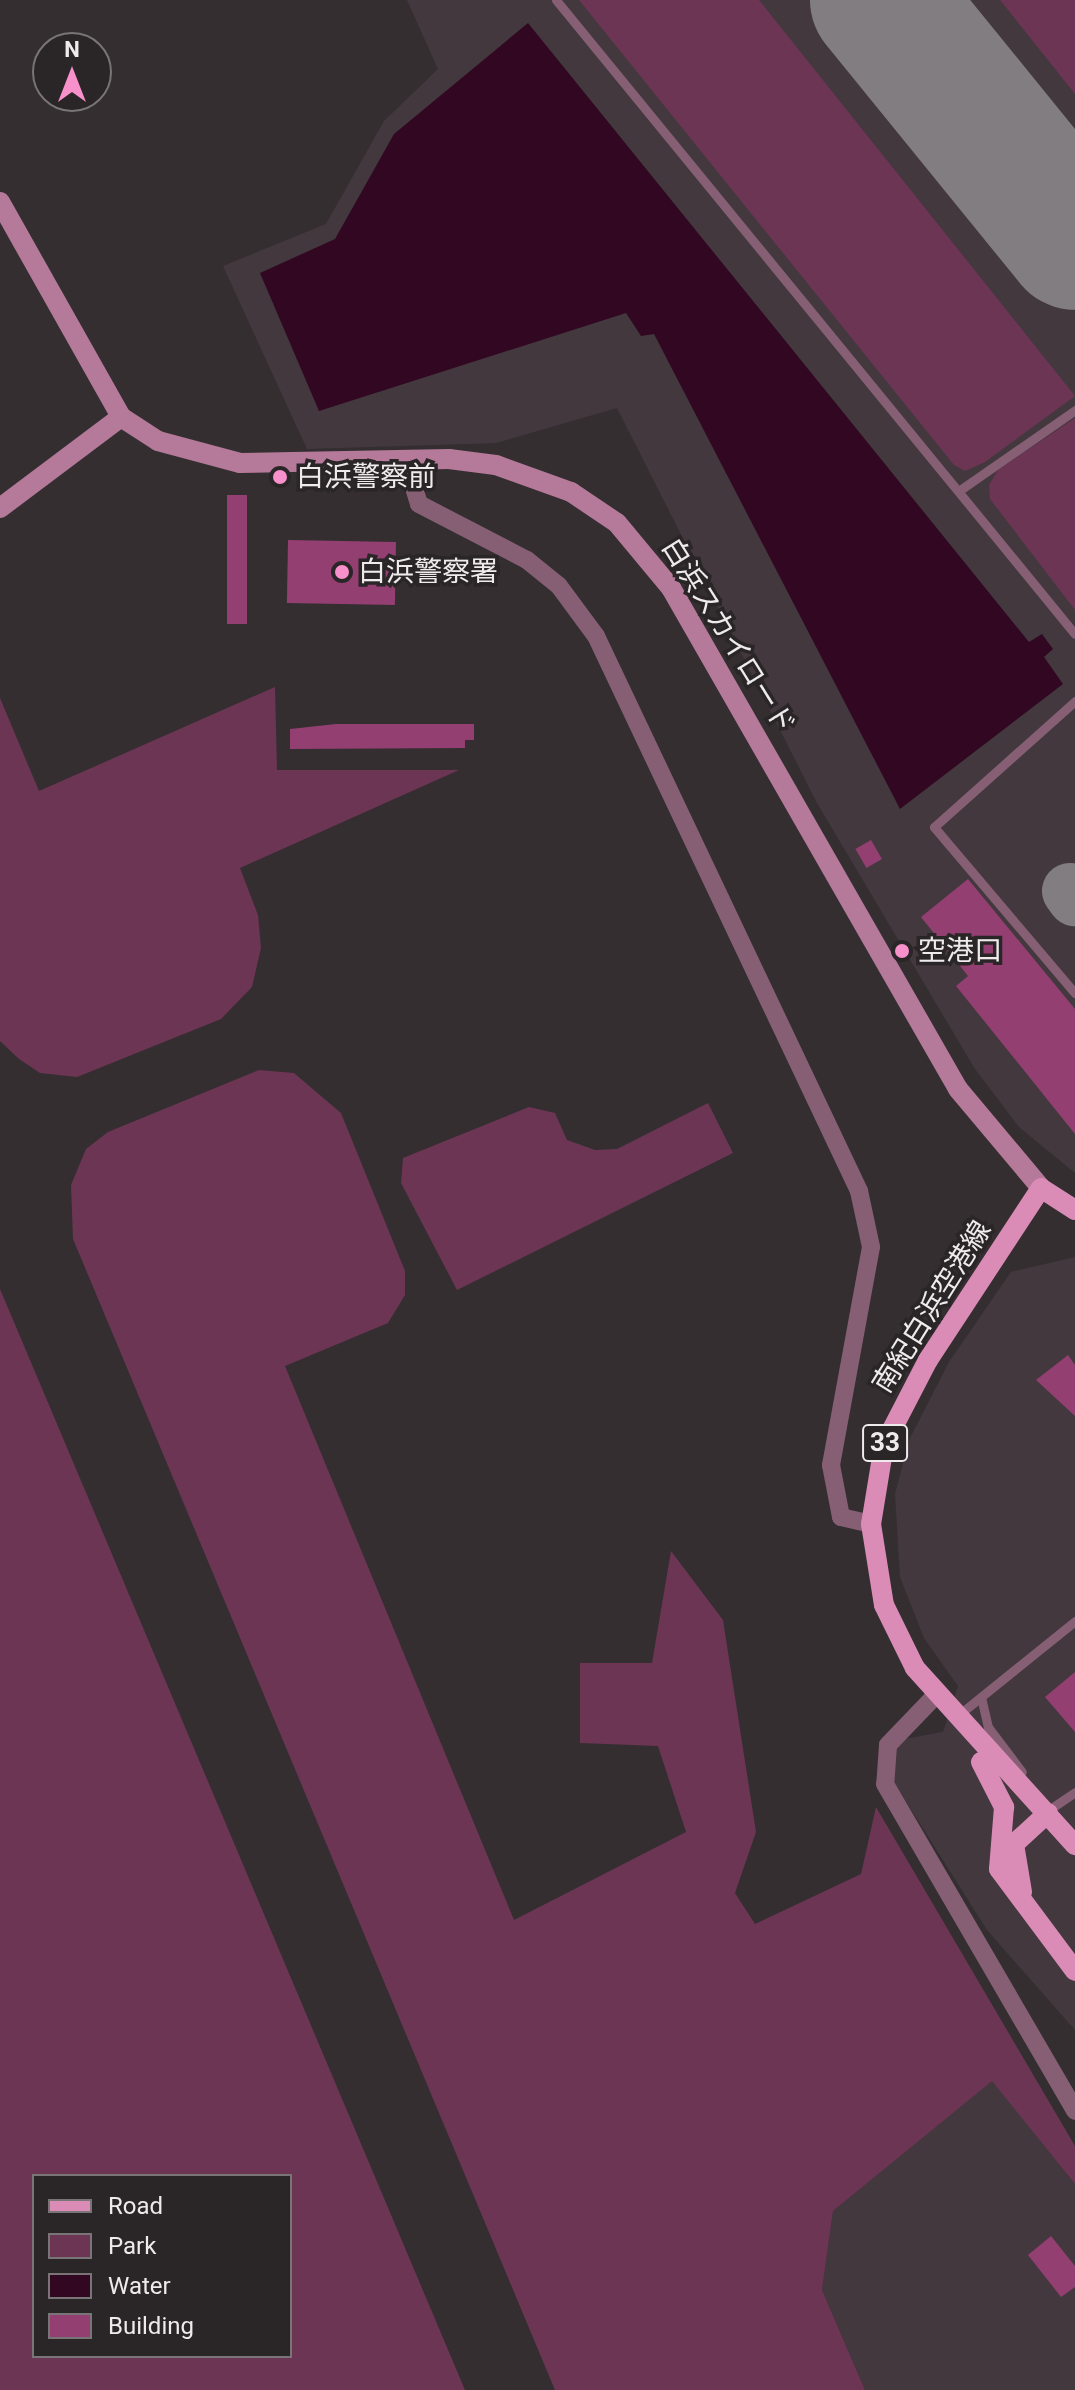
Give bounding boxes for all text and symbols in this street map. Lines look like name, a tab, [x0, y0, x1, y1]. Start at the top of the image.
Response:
north arrow	[32, 32, 112, 112]
text: N	[64, 37, 80, 62]
place label: 白浜警察前	[296, 460, 436, 494]
marker: 白浜警察前	[271, 468, 289, 486]
street label: 白浜スカイロード	[654, 532, 802, 740]
place label: 白浜警察署	[358, 555, 498, 589]
marker: 白浜警察署	[333, 563, 351, 581]
place label: 空港口	[918, 934, 1002, 968]
marker: 空港口	[893, 942, 911, 960]
street label: 南紀白浜空港線	[866, 1215, 998, 1399]
road number: 33	[861, 1421, 909, 1465]
legend	[32, 2174, 292, 2358]
text: Road	[108, 2192, 163, 2220]
text: Park	[108, 2232, 156, 2260]
text: Water	[108, 2272, 171, 2300]
text: Building	[108, 2312, 194, 2340]

